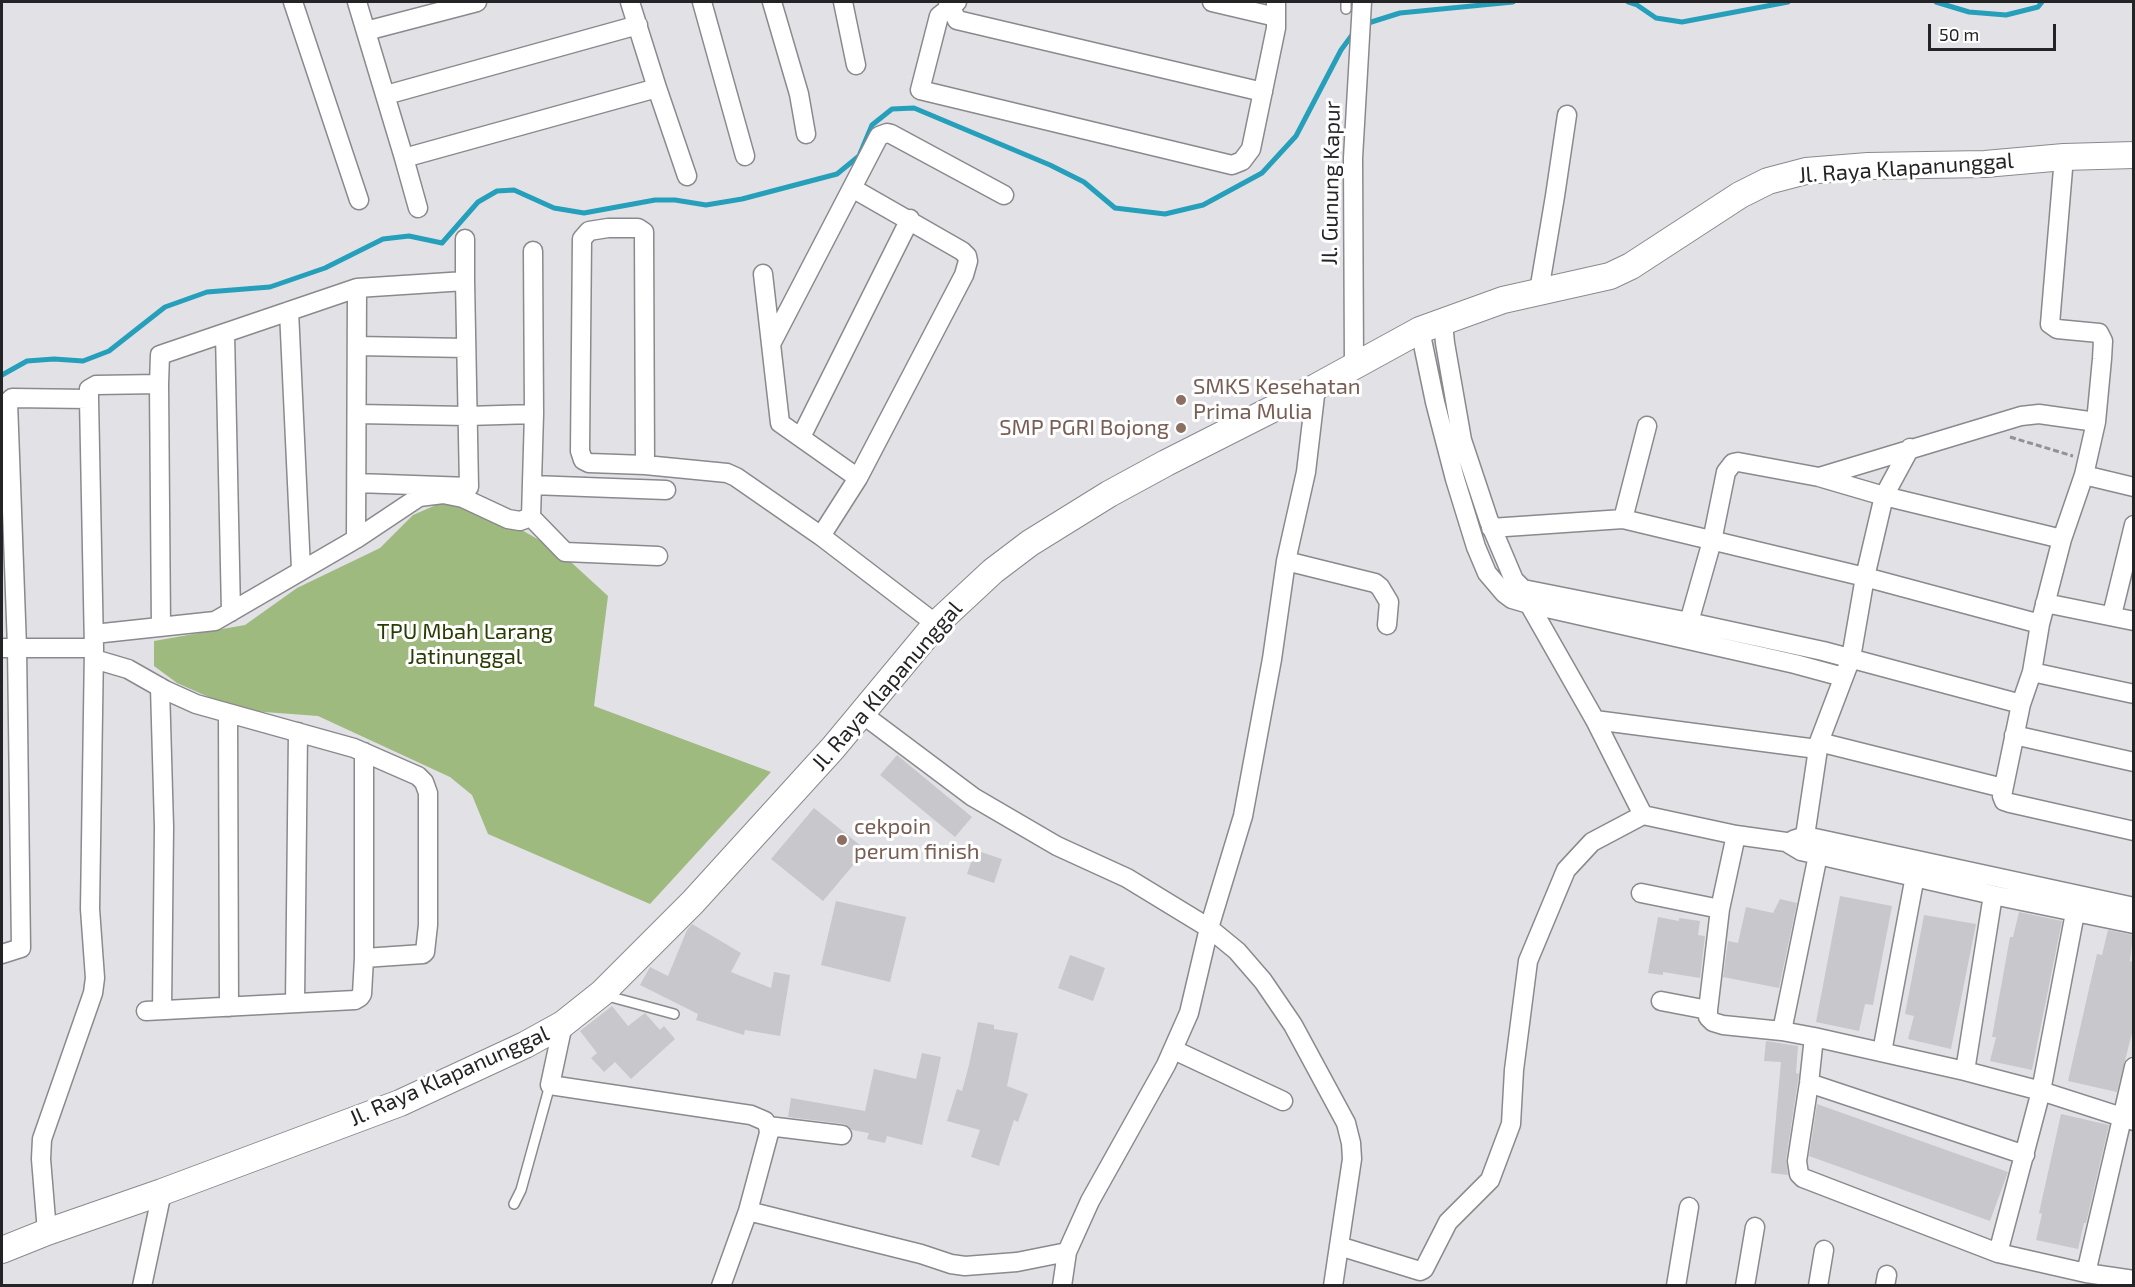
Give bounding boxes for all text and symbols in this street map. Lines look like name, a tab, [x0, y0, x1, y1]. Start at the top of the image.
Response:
scale bar	[1931, 12, 2058, 50]
text: 50 m	[1939, 23, 1979, 45]
street label: Jl. Gunung Kapur	[1316, 100, 1346, 266]
street label: Jl. Raya Klapanunggal	[1797, 147, 2015, 189]
place label: SMKS Kesehatan Prima Mulia	[1193, 374, 1361, 426]
marker: SMKS Kesehatan Prima Mulia	[1174, 393, 1188, 407]
place label: SMP PGRI Bojong	[999, 415, 1169, 441]
marker: SMP PGRI Bojong	[1174, 421, 1188, 435]
street label: Jl. Raya Klapanunggal	[806, 596, 968, 776]
park label: TPU Mbah Larang Jatinunggal	[377, 619, 553, 670]
place label: cekpoin perum finish	[854, 814, 980, 866]
marker: cekpoin perum finish	[835, 833, 849, 847]
street label: Jl. Raya Klapanunggal	[345, 1020, 553, 1132]

